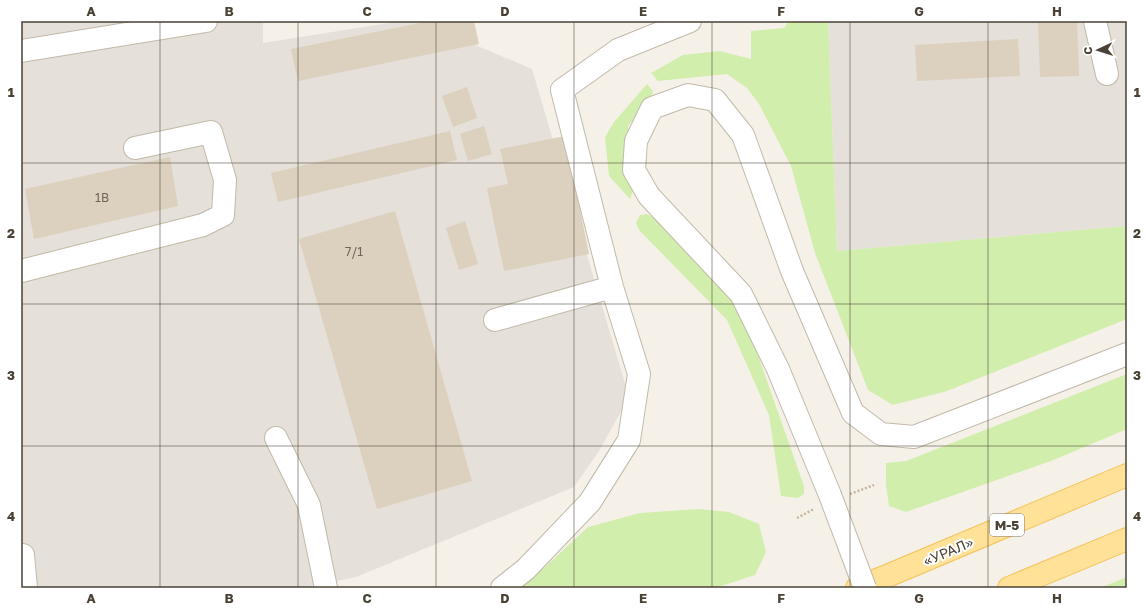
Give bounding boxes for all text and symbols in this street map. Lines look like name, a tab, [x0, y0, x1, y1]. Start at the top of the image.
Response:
text: A	[86, 3, 96, 19]
text: B	[224, 3, 234, 19]
text: C	[362, 3, 372, 19]
text: D	[500, 3, 510, 19]
text: E	[639, 3, 647, 19]
text: F	[777, 3, 785, 19]
text: G	[914, 3, 924, 19]
text: H	[1052, 3, 1062, 19]
north arrow	[1078, 30, 1118, 70]
text: С	[1081, 46, 1094, 55]
text: 1	[8, 84, 15, 100]
text: 1	[1134, 84, 1141, 100]
house number: 1В	[95, 190, 109, 205]
text: 2	[7, 225, 15, 241]
text: 2	[1133, 225, 1141, 241]
house number: 7/1	[345, 244, 363, 259]
text: 3	[7, 367, 15, 383]
text: 3	[1133, 367, 1141, 383]
text: 4	[7, 508, 15, 524]
text: 4	[1133, 508, 1141, 524]
road number: М-5	[990, 514, 1024, 536]
street label: «УРАЛ»	[921, 533, 976, 569]
text: A	[86, 590, 96, 606]
text: B	[224, 590, 234, 606]
text: C	[362, 590, 372, 606]
text: D	[500, 590, 510, 606]
text: E	[639, 590, 647, 606]
text: F	[777, 590, 785, 606]
text: G	[914, 590, 924, 606]
text: H	[1052, 590, 1062, 606]

